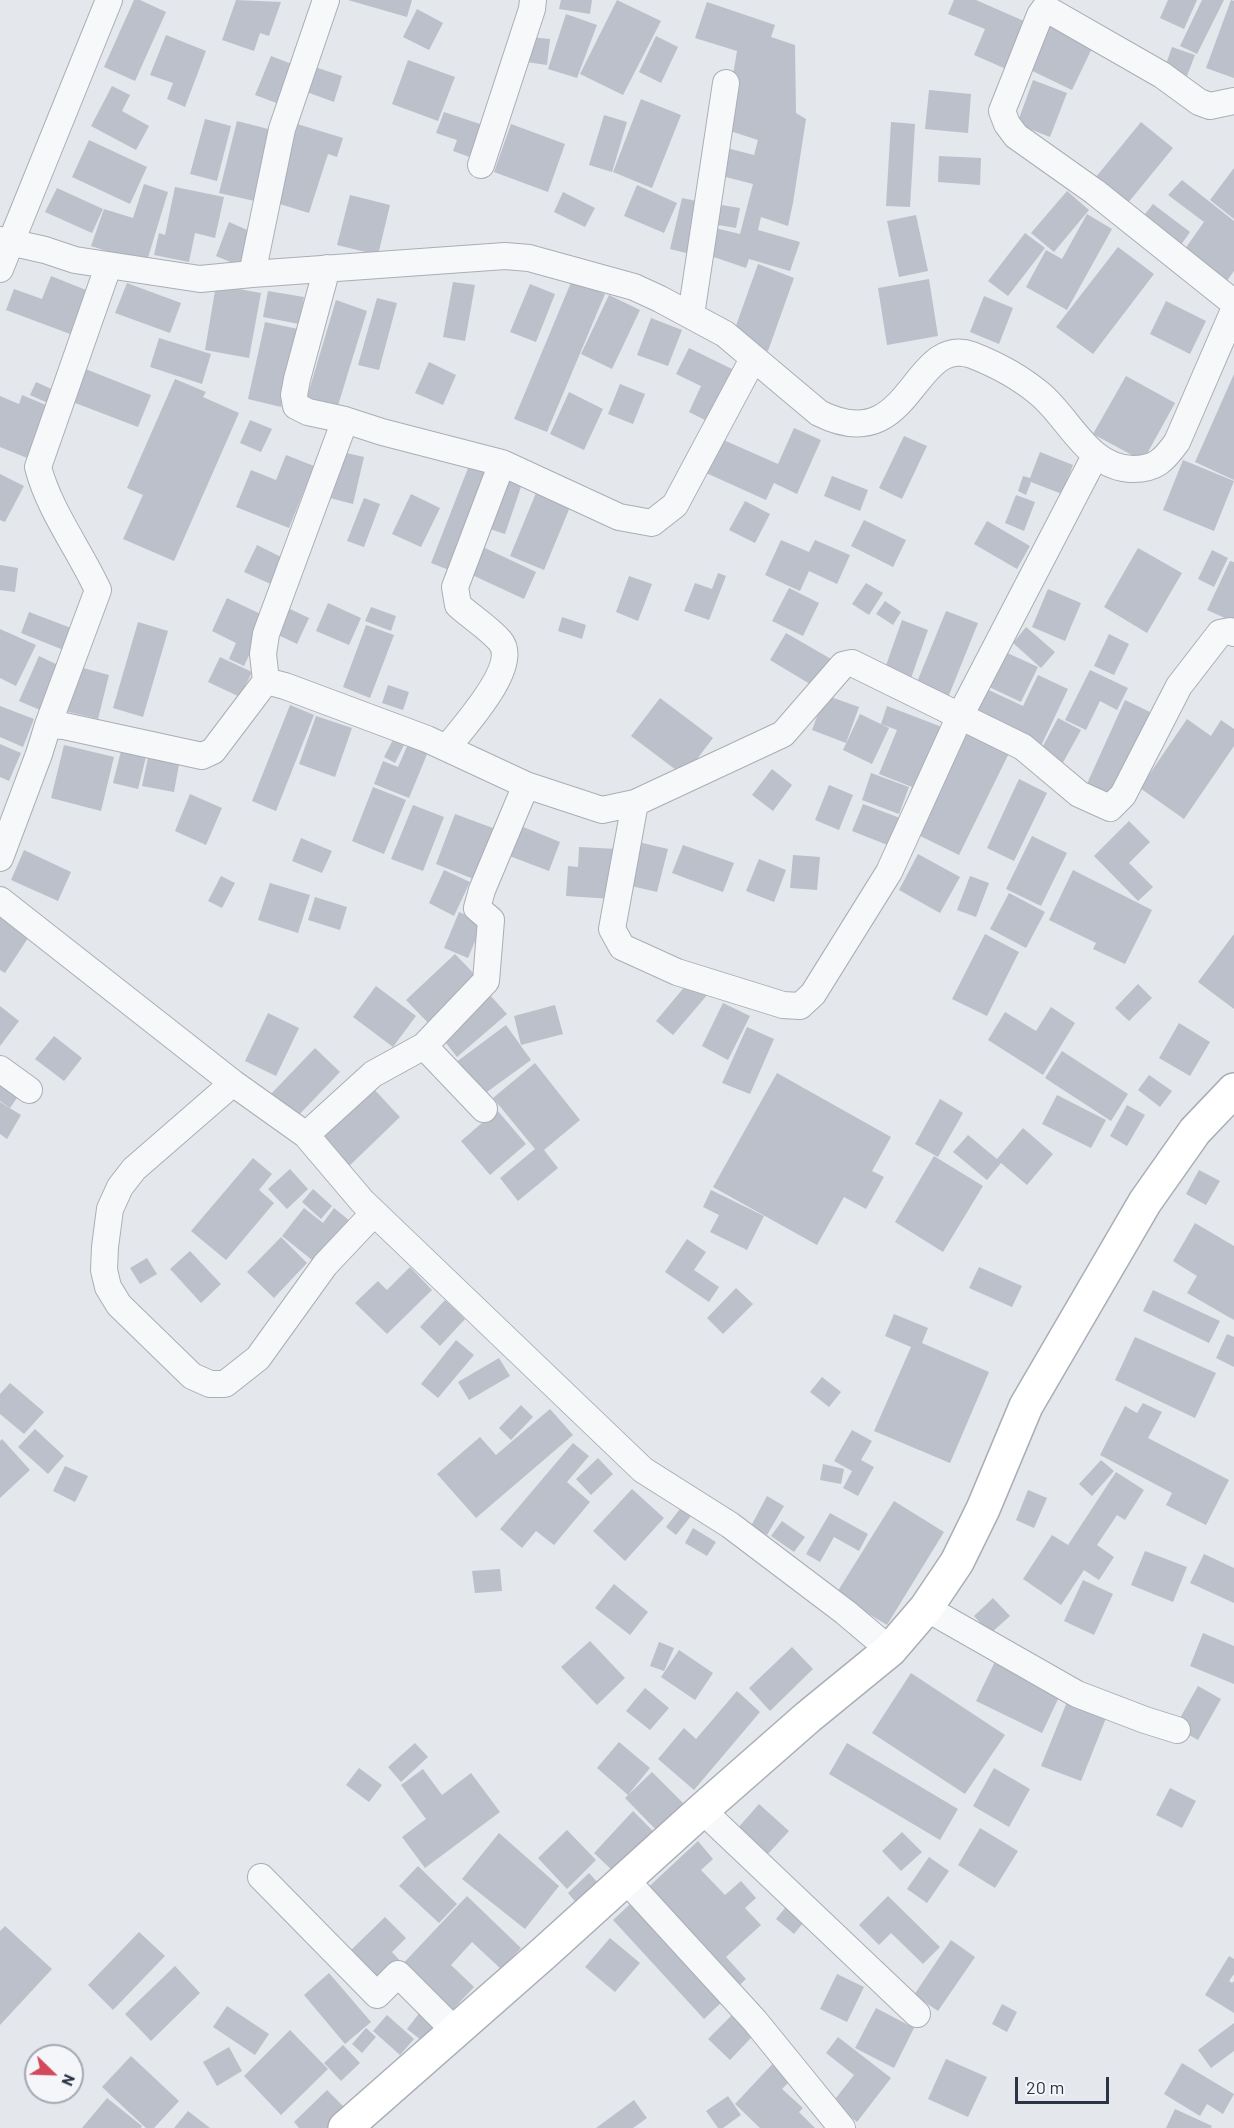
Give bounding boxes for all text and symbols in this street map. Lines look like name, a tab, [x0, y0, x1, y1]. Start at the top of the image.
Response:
north arrow	[24, 2044, 84, 2104]
scale bar	[1018, 2065, 1112, 2103]
text: N	[58, 2072, 80, 2089]
text: 20 m	[1026, 2076, 1064, 2098]

